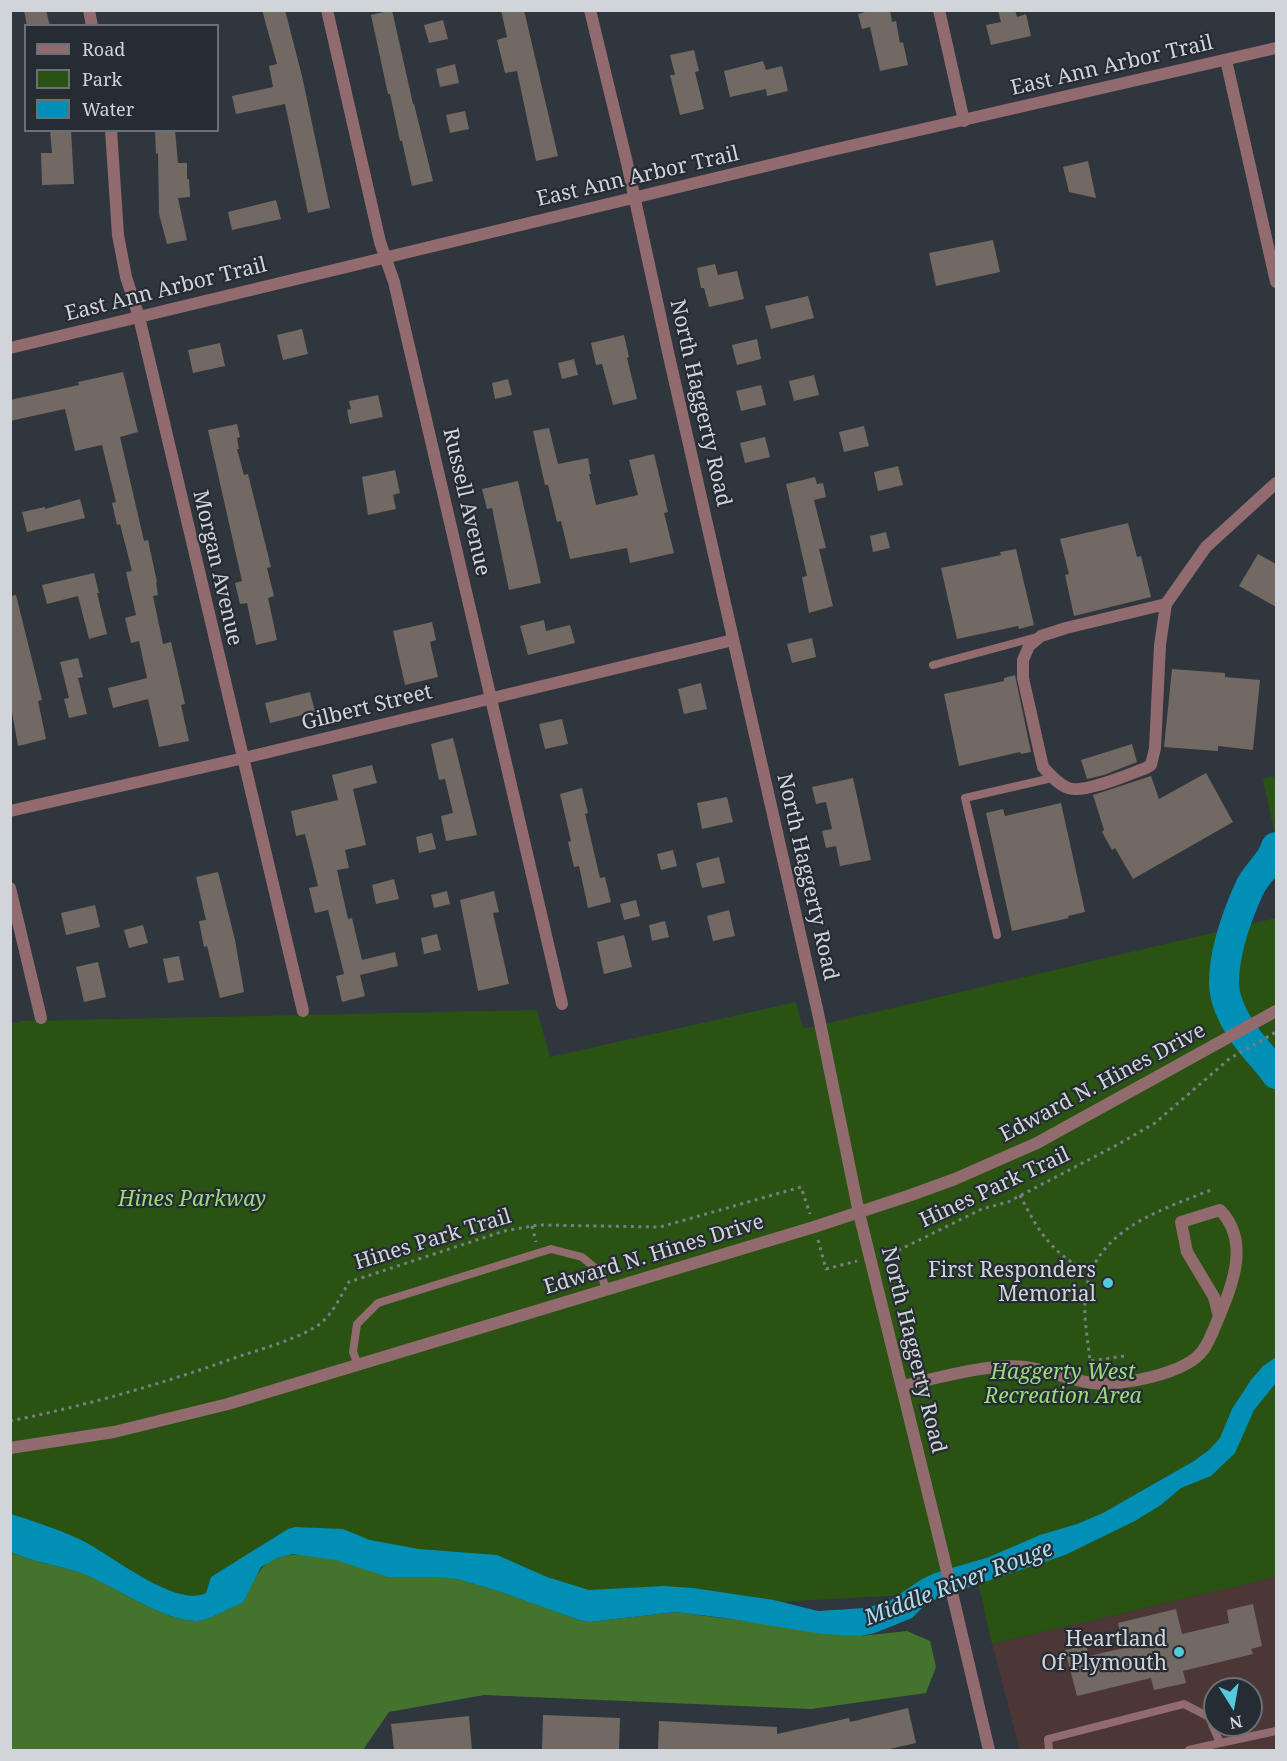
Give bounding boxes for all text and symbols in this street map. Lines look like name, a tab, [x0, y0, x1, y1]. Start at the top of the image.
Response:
legend	[24, 24, 219, 132]
street label: East Ann Arbor Trail	[1008, 30, 1216, 102]
text: Road	[82, 37, 125, 61]
text: Park	[82, 67, 122, 91]
text: Water	[82, 97, 134, 121]
street label: East Ann Arbor Trail	[534, 141, 742, 213]
street label: East Ann Arbor Trail	[63, 253, 269, 327]
street label: North Haggerty Road	[664, 297, 736, 509]
street label: Russell Avenue	[437, 426, 495, 578]
street label: Morgan Avenue	[187, 488, 247, 648]
street label: Gilbert Street	[299, 680, 435, 736]
street label: North Haggerty Road	[771, 771, 843, 983]
street label: Edward N. Hines Drive	[996, 1018, 1210, 1148]
street label: Hines Park Trail	[916, 1142, 1074, 1234]
park label: Hines Parkway	[118, 1187, 266, 1213]
street label: Hines Park Trail	[352, 1204, 514, 1276]
street label: Edward N. Hines Drive	[541, 1209, 767, 1301]
street label: North Haggerty Road	[875, 1244, 951, 1456]
place label: First Responders Memorial	[928, 1258, 1096, 1308]
marker: First Responders Memorial	[1101, 1276, 1115, 1290]
park label: Haggerty West Recreation Area	[984, 1360, 1142, 1410]
water label: Middle River Rouge	[861, 1536, 1057, 1632]
place label: Heartland Of Plymouth	[1041, 1627, 1167, 1677]
marker: Heartland Of Plymouth	[1172, 1645, 1186, 1659]
north arrow	[1203, 1677, 1263, 1737]
text: N	[1228, 1711, 1244, 1735]

